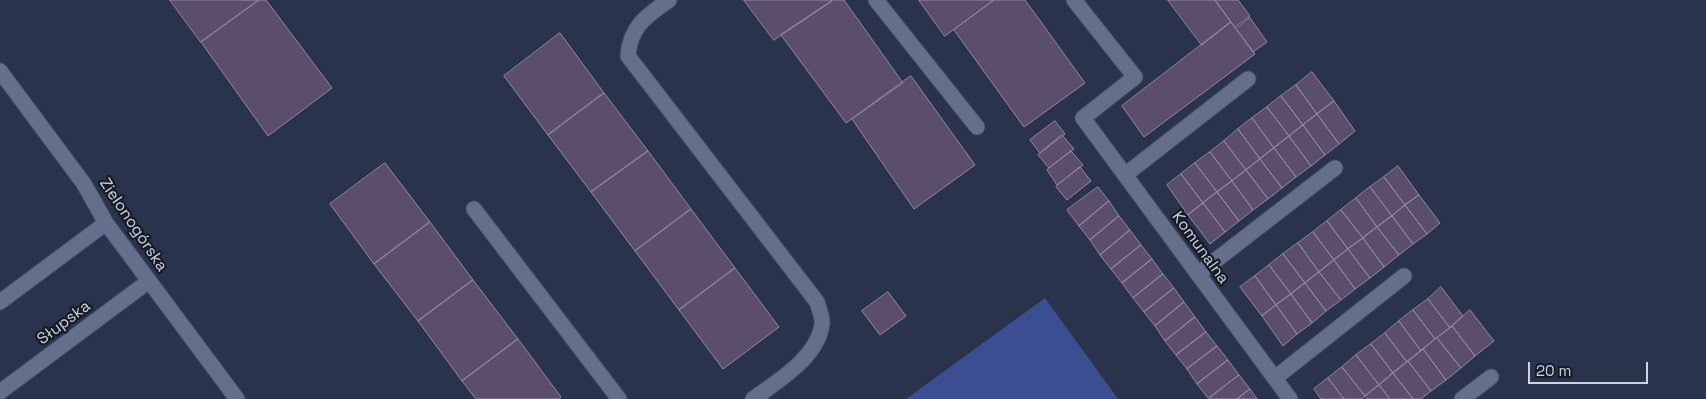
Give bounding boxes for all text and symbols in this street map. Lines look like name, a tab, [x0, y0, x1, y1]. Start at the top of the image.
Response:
street label: Zielonogórska	[95, 175, 171, 275]
street label: Komunalna	[1167, 208, 1233, 288]
street label: Słupska	[34, 297, 94, 349]
scale bar	[1531, 352, 1651, 384]
text: 20 m	[1536, 361, 1571, 380]

